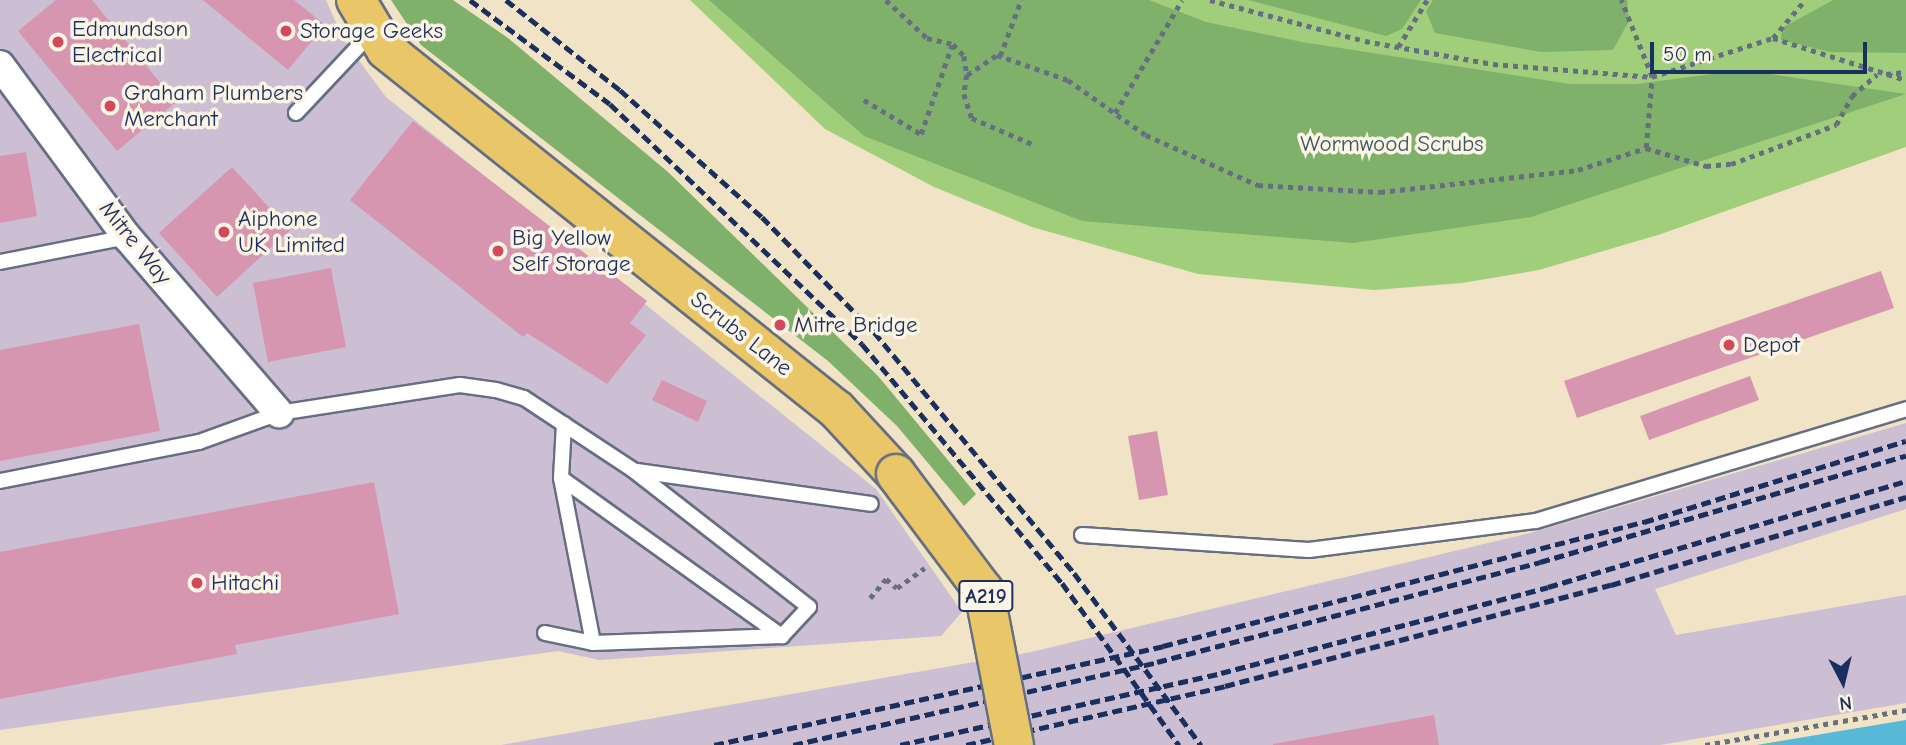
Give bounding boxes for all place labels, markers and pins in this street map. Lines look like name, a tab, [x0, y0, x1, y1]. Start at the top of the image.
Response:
place label: Edmundson Electrical	[72, 15, 188, 69]
place label: Storage Geeks	[300, 17, 443, 45]
marker: Storage Geeks	[278, 23, 294, 39]
marker: Edmundson Electrical	[50, 34, 66, 50]
place label: Graham Plumbers Merchant	[124, 79, 303, 133]
marker: Graham Plumbers Merchant	[102, 98, 118, 114]
place label: Aiphone UK Limited	[238, 205, 345, 259]
marker: Aiphone UK Limited	[216, 224, 232, 240]
place label: Big Yellow Self Storage	[512, 224, 630, 278]
marker: Big Yellow Self Storage	[490, 243, 506, 259]
place label: Mitre Bridge	[794, 311, 917, 339]
marker: Mitre Bridge	[772, 317, 788, 333]
place label: Depot	[1743, 331, 1800, 359]
marker: Depot	[1721, 337, 1737, 353]
place label: Hitachi	[211, 569, 279, 597]
marker: Hitachi	[189, 575, 205, 591]

